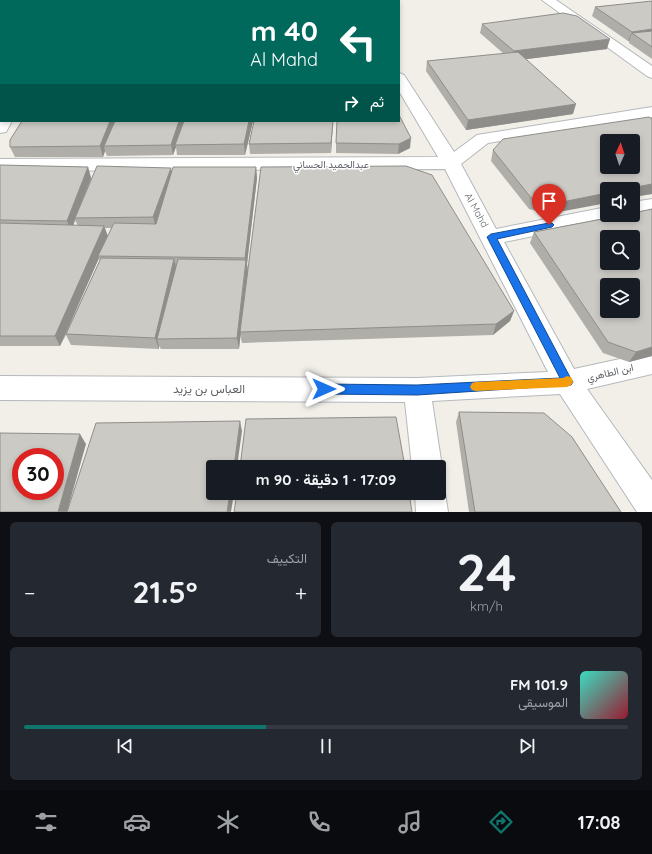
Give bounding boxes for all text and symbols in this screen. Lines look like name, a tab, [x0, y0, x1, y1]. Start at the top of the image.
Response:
text: 40 m	[251, 13, 318, 48]
icon: left	[332, 16, 384, 68]
text: Al Mahd	[250, 48, 318, 71]
icon: right	[340, 92, 362, 114]
text: ثم	[370, 92, 384, 111]
north arrow	[600, 134, 640, 174]
map controls	[600, 134, 640, 318]
street label: عبدالحميد الحساني	[293, 158, 369, 173]
button: sound	[600, 182, 640, 222]
pin	[532, 184, 566, 225]
icon: arrive	[538, 190, 560, 212]
street label: Al Mahd	[462, 191, 491, 230]
button: search	[600, 230, 640, 270]
button: layers	[600, 278, 640, 318]
street label: ابن الطاهري	[585, 361, 635, 386]
position arrow	[303, 368, 345, 410]
street label: العباس بن يزيد	[173, 381, 245, 397]
speed limit sign: 30	[12, 448, 64, 500]
text: 17:09 · 1 دقيقة · 90 m	[256, 470, 396, 489]
text: 24	[456, 539, 517, 604]
text: التكييف	[267, 550, 307, 566]
text: 21.5°	[132, 573, 198, 611]
text: −	[24, 579, 35, 607]
text: +	[295, 579, 307, 607]
text: km/h	[470, 598, 503, 614]
text: 101.9 FM	[510, 675, 568, 694]
text: الموسيقى	[518, 694, 568, 710]
icon: previous	[114, 735, 136, 757]
icon: pause	[315, 735, 337, 757]
icon: next	[516, 735, 538, 757]
icon: filters	[32, 808, 60, 836]
icon: car	[123, 808, 151, 836]
icon: climate	[214, 808, 242, 836]
icon: phone	[305, 808, 333, 836]
icon: music	[396, 808, 424, 836]
icon: directions	[487, 808, 515, 836]
text: 17:08	[578, 811, 620, 834]

